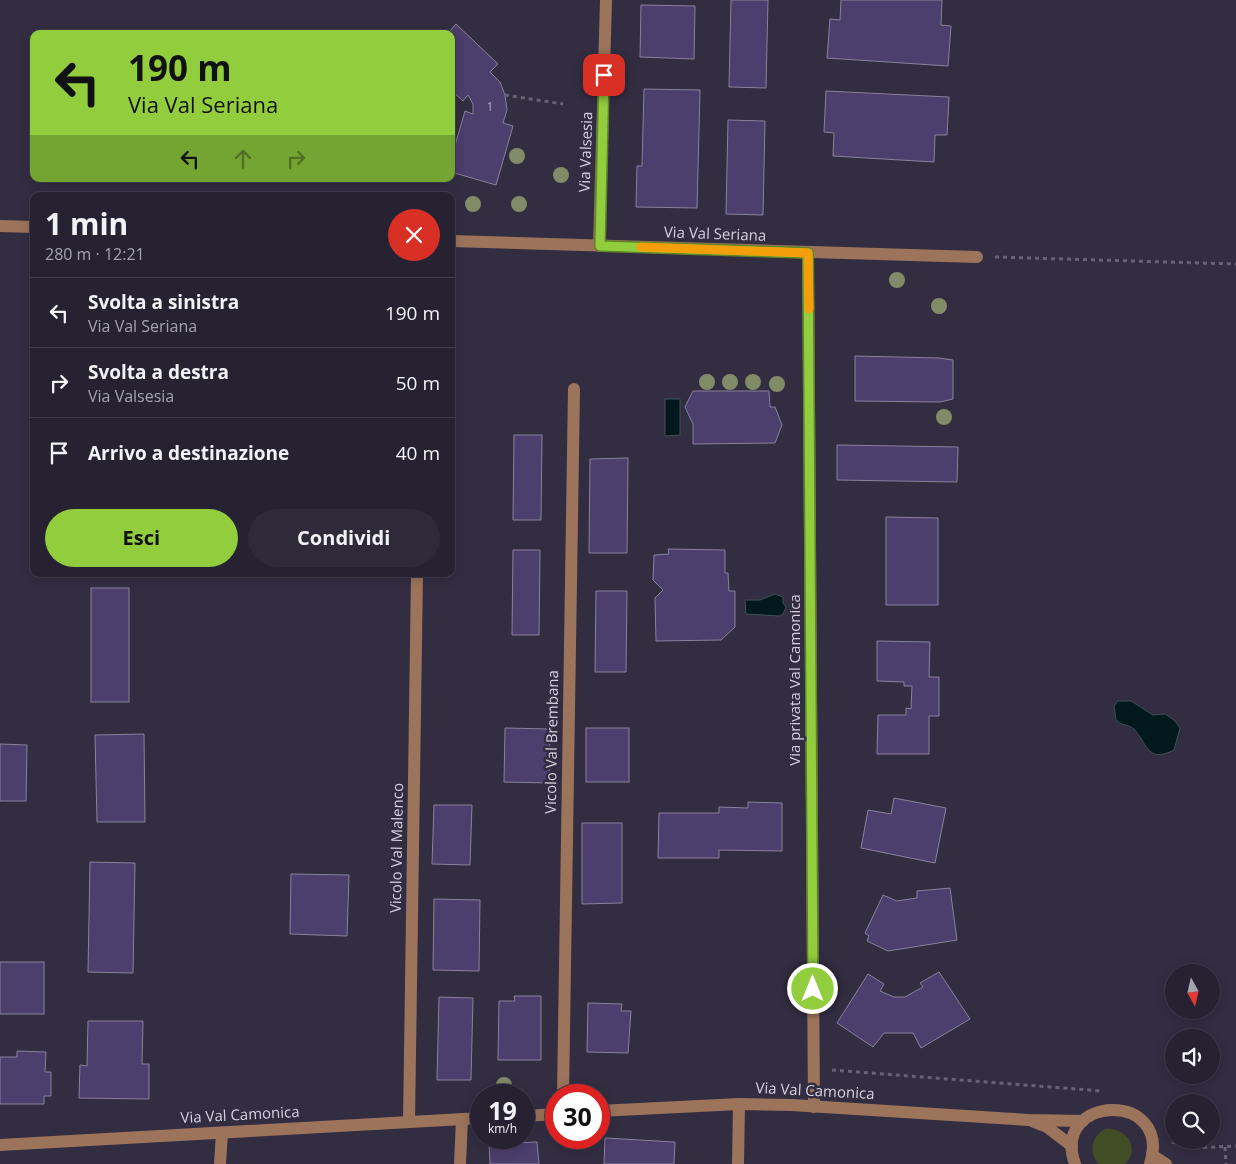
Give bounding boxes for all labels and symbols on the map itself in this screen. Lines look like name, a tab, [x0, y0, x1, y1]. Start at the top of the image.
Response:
pin	[583, 54, 625, 96]
house number: 1	[487, 98, 493, 115]
street label: Via Valsesia	[574, 111, 596, 193]
street label: Via Val Seriana	[664, 221, 767, 245]
street label: Via privata Val Camonica	[784, 594, 804, 766]
street label: Vicolo Val Brembana	[540, 670, 562, 814]
street label: Vicolo Val Malenco	[385, 783, 407, 913]
position arrow	[786, 962, 838, 1014]
north arrow	[1165, 964, 1220, 1019]
street label: Via Val Camonica	[755, 1077, 875, 1103]
speed limit sign: 30	[545, 1084, 610, 1149]
street label: Via Val Camonica	[180, 1101, 300, 1127]

